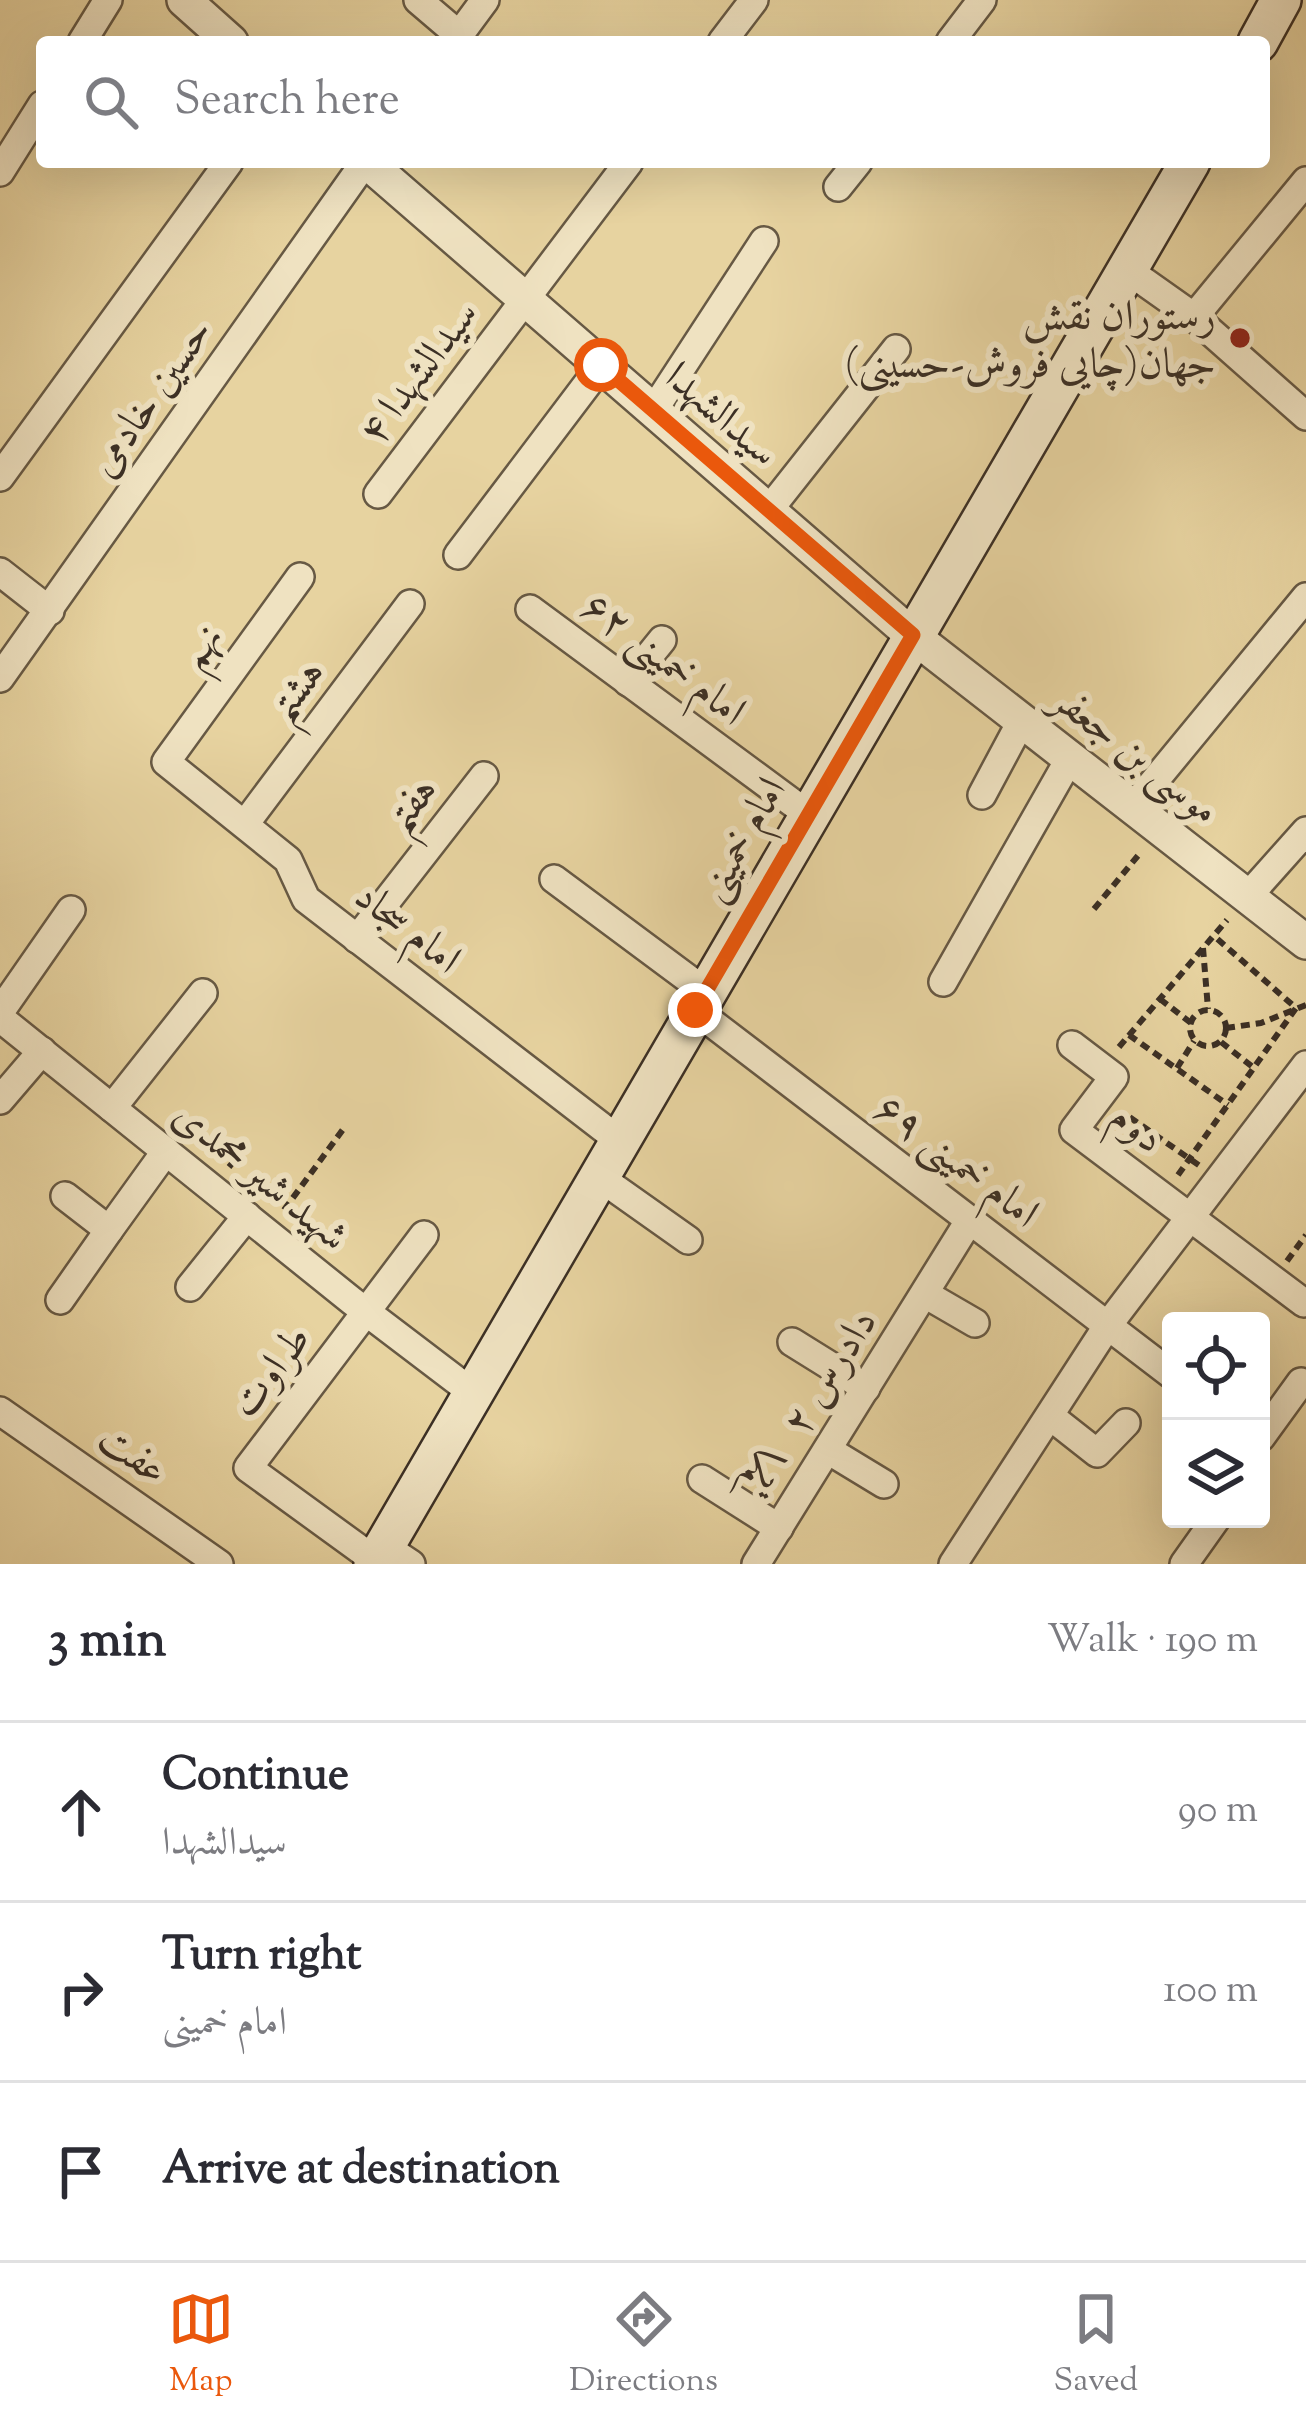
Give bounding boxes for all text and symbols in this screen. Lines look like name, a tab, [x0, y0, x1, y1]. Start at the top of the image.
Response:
search box	[36, 36, 1270, 168]
icon: search	[78, 69, 144, 135]
text: Search here	[174, 70, 400, 135]
street label: سیدالشهدا ۴	[346, 289, 496, 459]
place label: رستوران نقش جهان(چایی فروش-حسینی)	[845, 289, 1216, 397]
street label: حسین خادمی	[76, 307, 230, 491]
marker: رستوران نقش جهان(چایی فروش-حسینی)	[1227, 325, 1253, 351]
route start	[574, 338, 628, 392]
street label: سیدالشهدا	[649, 350, 790, 484]
street label: امام خمینی ۶۲	[566, 579, 757, 744]
street label: نهم	[166, 612, 244, 686]
street label: هشتم	[254, 647, 348, 741]
street label: موسی بن جعفر	[1034, 670, 1231, 842]
street label: هفتم	[371, 765, 460, 852]
street label: امام خمینی	[685, 767, 806, 915]
street label: امام سجاد	[339, 869, 472, 992]
route end	[668, 983, 722, 1037]
street label: امام خمینی ۶۹	[859, 1081, 1050, 1246]
street label: شهید شیر محمدی	[158, 1088, 360, 1268]
street label: دوم	[1094, 1090, 1175, 1172]
street label: دادرس ۲	[770, 1299, 894, 1448]
map controls	[1162, 1312, 1270, 1528]
button: locate	[1162, 1312, 1270, 1420]
street label: طراوت	[218, 1314, 328, 1432]
street label: عفت	[84, 1412, 178, 1503]
button: layers	[1162, 1420, 1270, 1528]
street label: یکم	[726, 1437, 794, 1513]
text: 3 min	[48, 1606, 166, 1679]
text: Walk · 190 m	[1047, 1614, 1258, 1670]
text: Continue	[162, 1745, 349, 1810]
icon: ahead	[48, 1779, 114, 1845]
text: 90 m	[1178, 1784, 1258, 1840]
text: سیدالشهدا	[162, 1817, 287, 1873]
text: Turn right	[162, 1925, 361, 1990]
icon: right	[48, 1959, 114, 2025]
text: 100 m	[1163, 1964, 1258, 2020]
text: امام خمینی	[162, 1997, 287, 2053]
icon: arrive	[48, 2139, 114, 2205]
text: Arrive at destination	[162, 2139, 560, 2204]
tab: Map	[168, 2286, 234, 2406]
tab: Directions	[569, 2286, 718, 2406]
tab: Saved	[1054, 2286, 1138, 2406]

